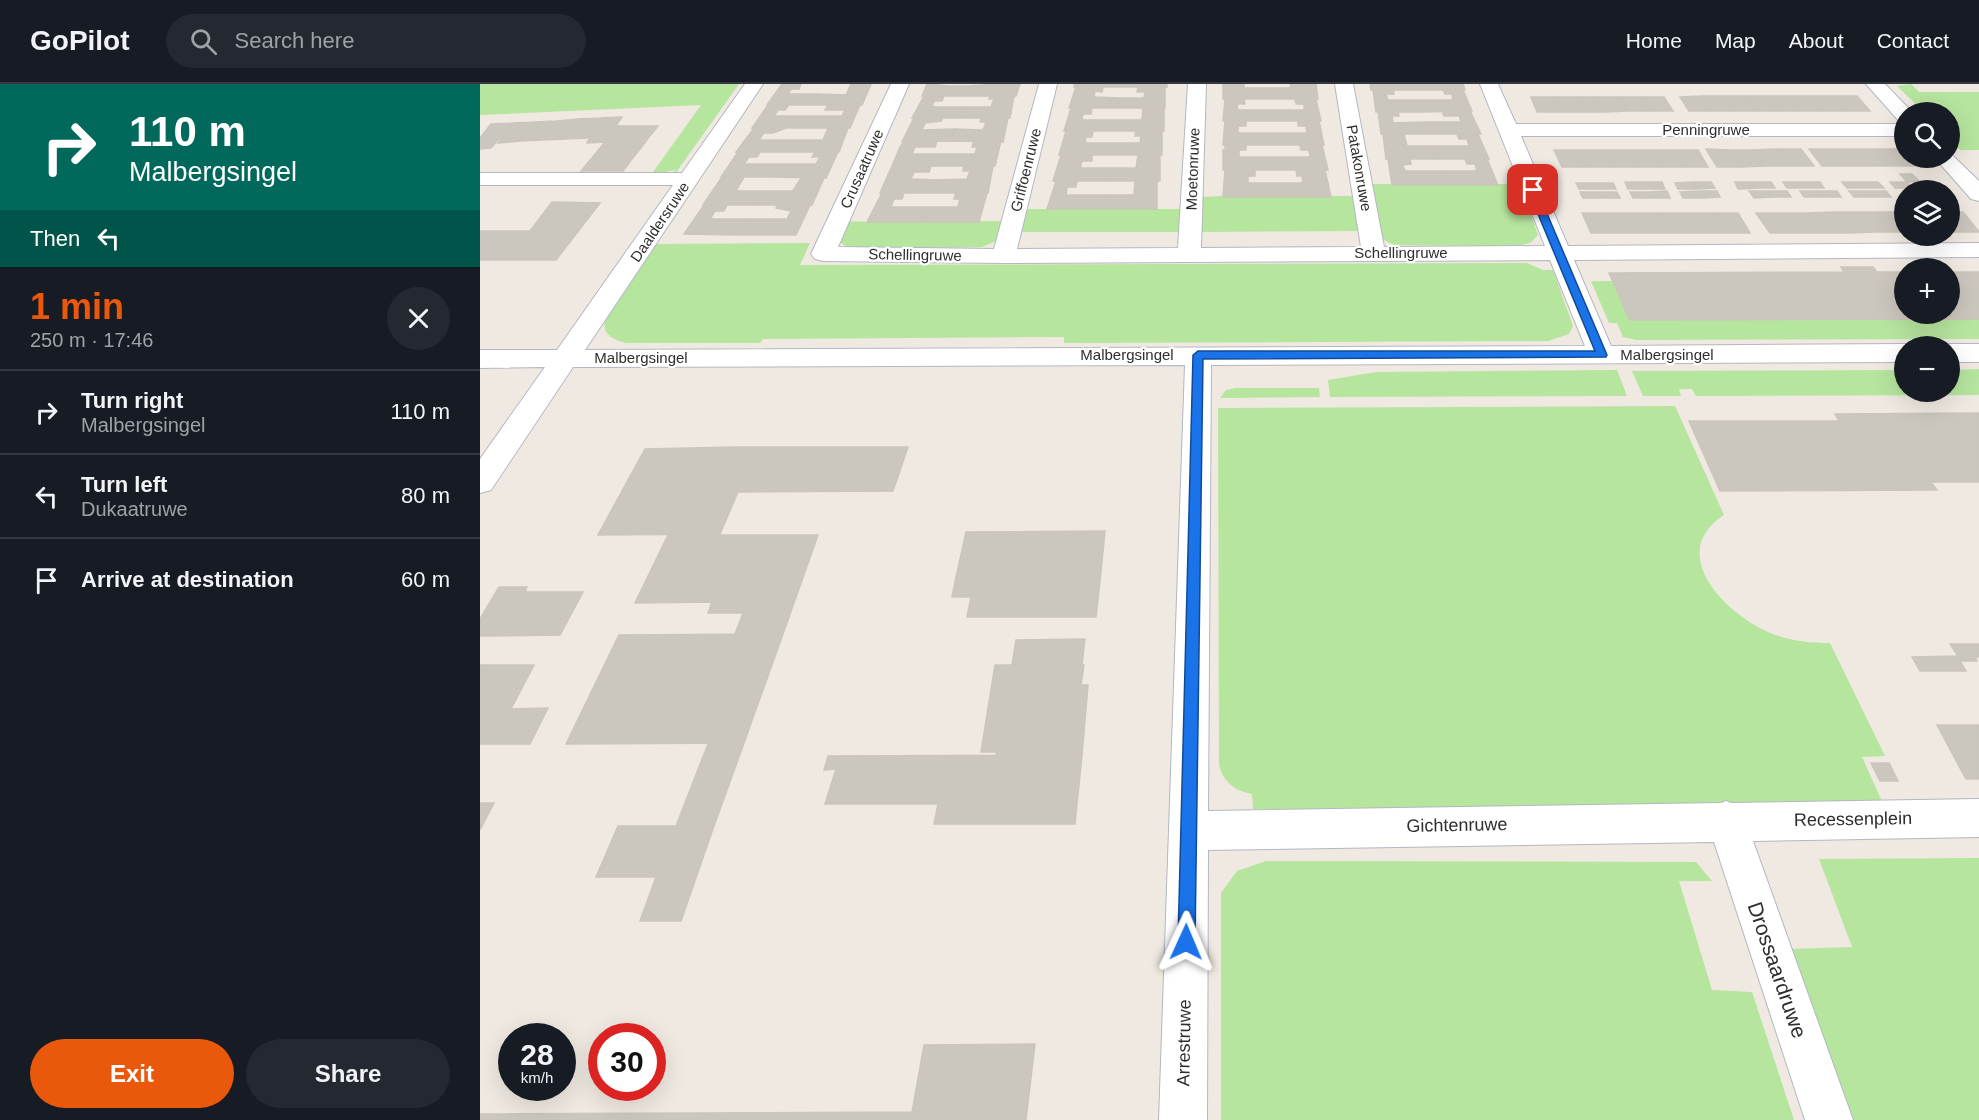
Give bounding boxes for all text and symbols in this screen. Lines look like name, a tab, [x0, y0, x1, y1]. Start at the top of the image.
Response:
search box	[166, 14, 586, 68]
text: GoPilot	[30, 25, 130, 56]
icon: search	[187, 25, 220, 58]
text: Search here	[235, 28, 354, 53]
text: Home	[1626, 29, 1682, 52]
text: Map	[1715, 29, 1756, 52]
text: About	[1789, 29, 1844, 52]
text: Contact	[1877, 29, 1949, 52]
map controls	[1894, 102, 1960, 402]
button: search	[1894, 102, 1960, 168]
icon: right	[30, 108, 108, 186]
text: 110 m	[129, 108, 246, 155]
street label: Penningruwe	[1662, 121, 1750, 138]
street label: Patakonruwe	[1344, 123, 1375, 213]
street label: Crusaatruwe	[836, 126, 887, 211]
street label: Griffoenruwe	[1007, 126, 1044, 213]
street label: Moetonruwe	[1183, 127, 1202, 211]
text: Malbergsingel	[129, 157, 297, 187]
pin	[1507, 164, 1558, 215]
icon: arrive	[1516, 173, 1549, 206]
street label: Daaldersruwe	[627, 179, 693, 265]
button: layers	[1894, 180, 1960, 246]
icon: left	[92, 222, 125, 255]
text: Then	[30, 226, 80, 251]
street label: Schellingruwe	[1354, 244, 1448, 261]
street label: Schellingruwe	[868, 245, 962, 264]
button: +	[1894, 258, 1960, 324]
text: 1 min	[30, 286, 124, 327]
button: close	[387, 287, 450, 350]
text: 250 m · 17:46	[30, 329, 153, 351]
button: −	[1894, 336, 1960, 402]
street label: Malbergsingel	[1080, 346, 1174, 363]
street label: Malbergsingel	[1620, 346, 1714, 363]
street label: Malbergsingel	[594, 349, 688, 366]
text: Turn right	[81, 388, 183, 413]
icon: right	[30, 396, 63, 429]
text: 110 m	[390, 399, 450, 424]
text: Malbergsingel	[81, 414, 206, 436]
text: Turn left	[81, 472, 167, 497]
icon: left	[30, 480, 63, 513]
text: 80 m	[401, 483, 450, 508]
text: Dukaatruwe	[81, 498, 188, 520]
icon: arrive	[30, 564, 63, 597]
text: Arrive at destination	[81, 567, 294, 592]
text: 60 m	[401, 567, 450, 592]
street label: Recessenplein	[1794, 808, 1912, 830]
street label: Gichtenruwe	[1406, 814, 1508, 836]
street label: Drossaardruwe	[1743, 899, 1812, 1041]
position arrow	[1154, 910, 1218, 974]
street label: Arrestruwe	[1173, 999, 1195, 1087]
speed limit sign: 30	[588, 1023, 666, 1101]
text: 28	[520, 1038, 554, 1071]
button: Exit	[30, 1039, 234, 1108]
button: Share	[246, 1039, 450, 1108]
text: km/h	[521, 1069, 553, 1086]

